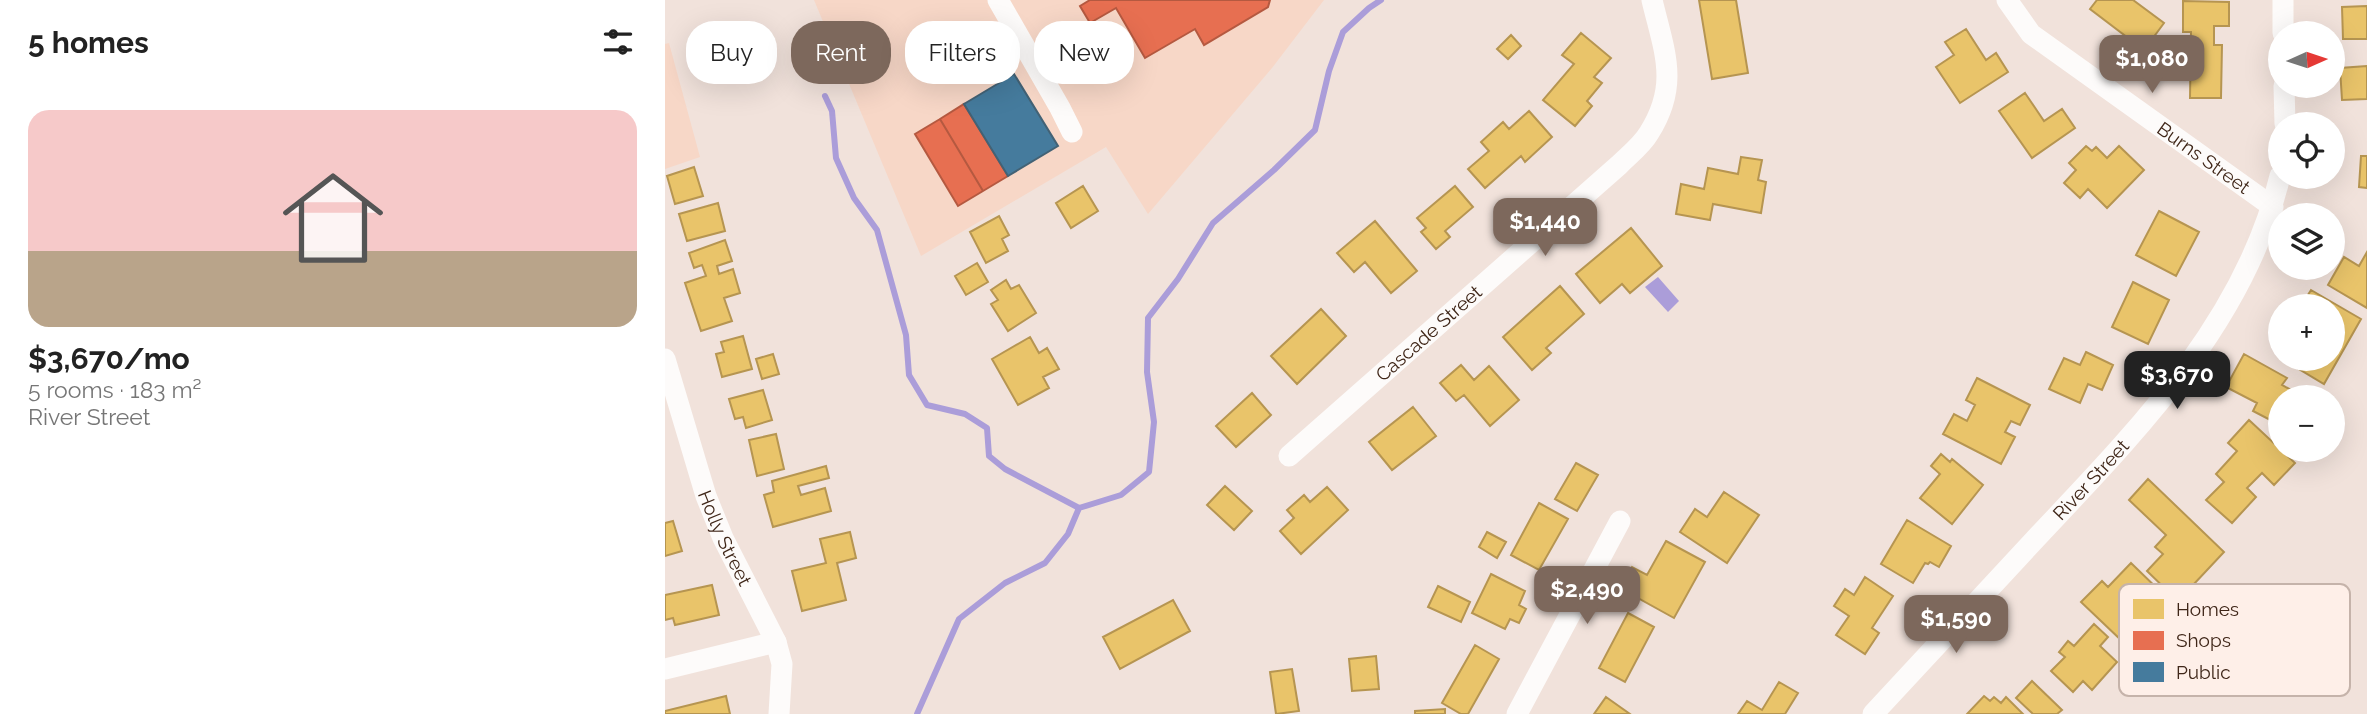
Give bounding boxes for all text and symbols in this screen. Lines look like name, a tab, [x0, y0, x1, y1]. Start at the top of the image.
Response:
chip: Buy	[686, 21, 777, 84]
chip: Rent	[791, 21, 891, 84]
chip: Filters	[905, 21, 1020, 84]
chip: New	[1034, 21, 1134, 84]
north arrow	[2268, 21, 2345, 98]
map controls	[2268, 21, 2345, 462]
icon: filters	[599, 23, 637, 61]
text: 5 homes	[28, 25, 149, 60]
pin: $1,080	[2095, 36, 2209, 95]
text: $1,080	[2115, 44, 2189, 71]
button: locate	[2268, 112, 2345, 189]
street label: Burns Street	[2153, 117, 2255, 198]
icon: home	[270, 155, 396, 281]
pin: $1,440	[1488, 198, 1602, 258]
button: layers	[2268, 203, 2345, 280]
text: $1,440	[1509, 207, 1581, 234]
street label: Cascade Street	[1371, 280, 1486, 386]
button: +	[2268, 294, 2345, 371]
text: $3,670/mo	[28, 341, 190, 376]
pin: $3,670	[2120, 352, 2234, 411]
text: $3,670	[2140, 360, 2214, 387]
text: 5 rooms · 183 m²	[28, 376, 202, 403]
button: −	[2268, 385, 2345, 462]
text: River Street	[28, 403, 150, 430]
street label: River Street	[2048, 434, 2134, 524]
street label: Holly Street	[694, 487, 757, 590]
pin: $2,490	[1530, 566, 1644, 626]
text: $2,490	[1550, 575, 1624, 602]
legend	[2119, 584, 2350, 696]
pin: $1,590	[1899, 596, 2013, 655]
text: Homes	[2176, 598, 2239, 620]
text: $1,590	[1920, 604, 1992, 631]
text: Shops	[2176, 629, 2231, 651]
text: Public	[2176, 661, 2231, 683]

